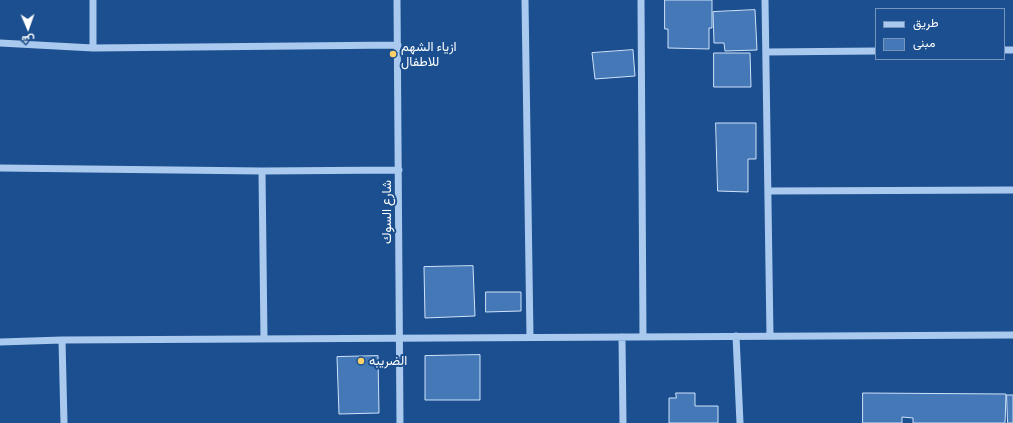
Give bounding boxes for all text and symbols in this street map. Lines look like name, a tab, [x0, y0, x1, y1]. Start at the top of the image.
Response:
north arrow	[8, 8, 48, 48]
legend	[875, 8, 1005, 60]
text: طريق	[913, 16, 938, 29]
text: ش	[22, 34, 35, 46]
text: مبنى	[913, 36, 935, 49]
place label: ازياء الشهم للاطفال	[401, 39, 457, 70]
marker: ازياء الشهم للاطفال	[388, 49, 398, 59]
street label: شارع السوك	[379, 180, 395, 244]
place label: الضريبه	[369, 353, 407, 369]
marker: الضريبه	[356, 356, 366, 366]

